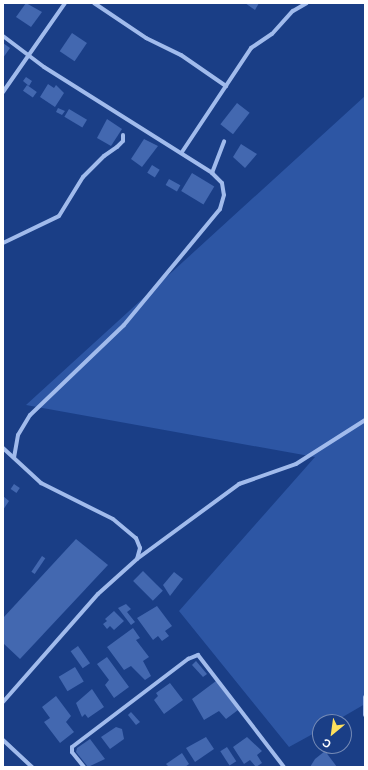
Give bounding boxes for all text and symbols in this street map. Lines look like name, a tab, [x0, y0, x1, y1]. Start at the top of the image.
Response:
north arrow	[312, 714, 352, 754]
text: С	[320, 736, 333, 751]

